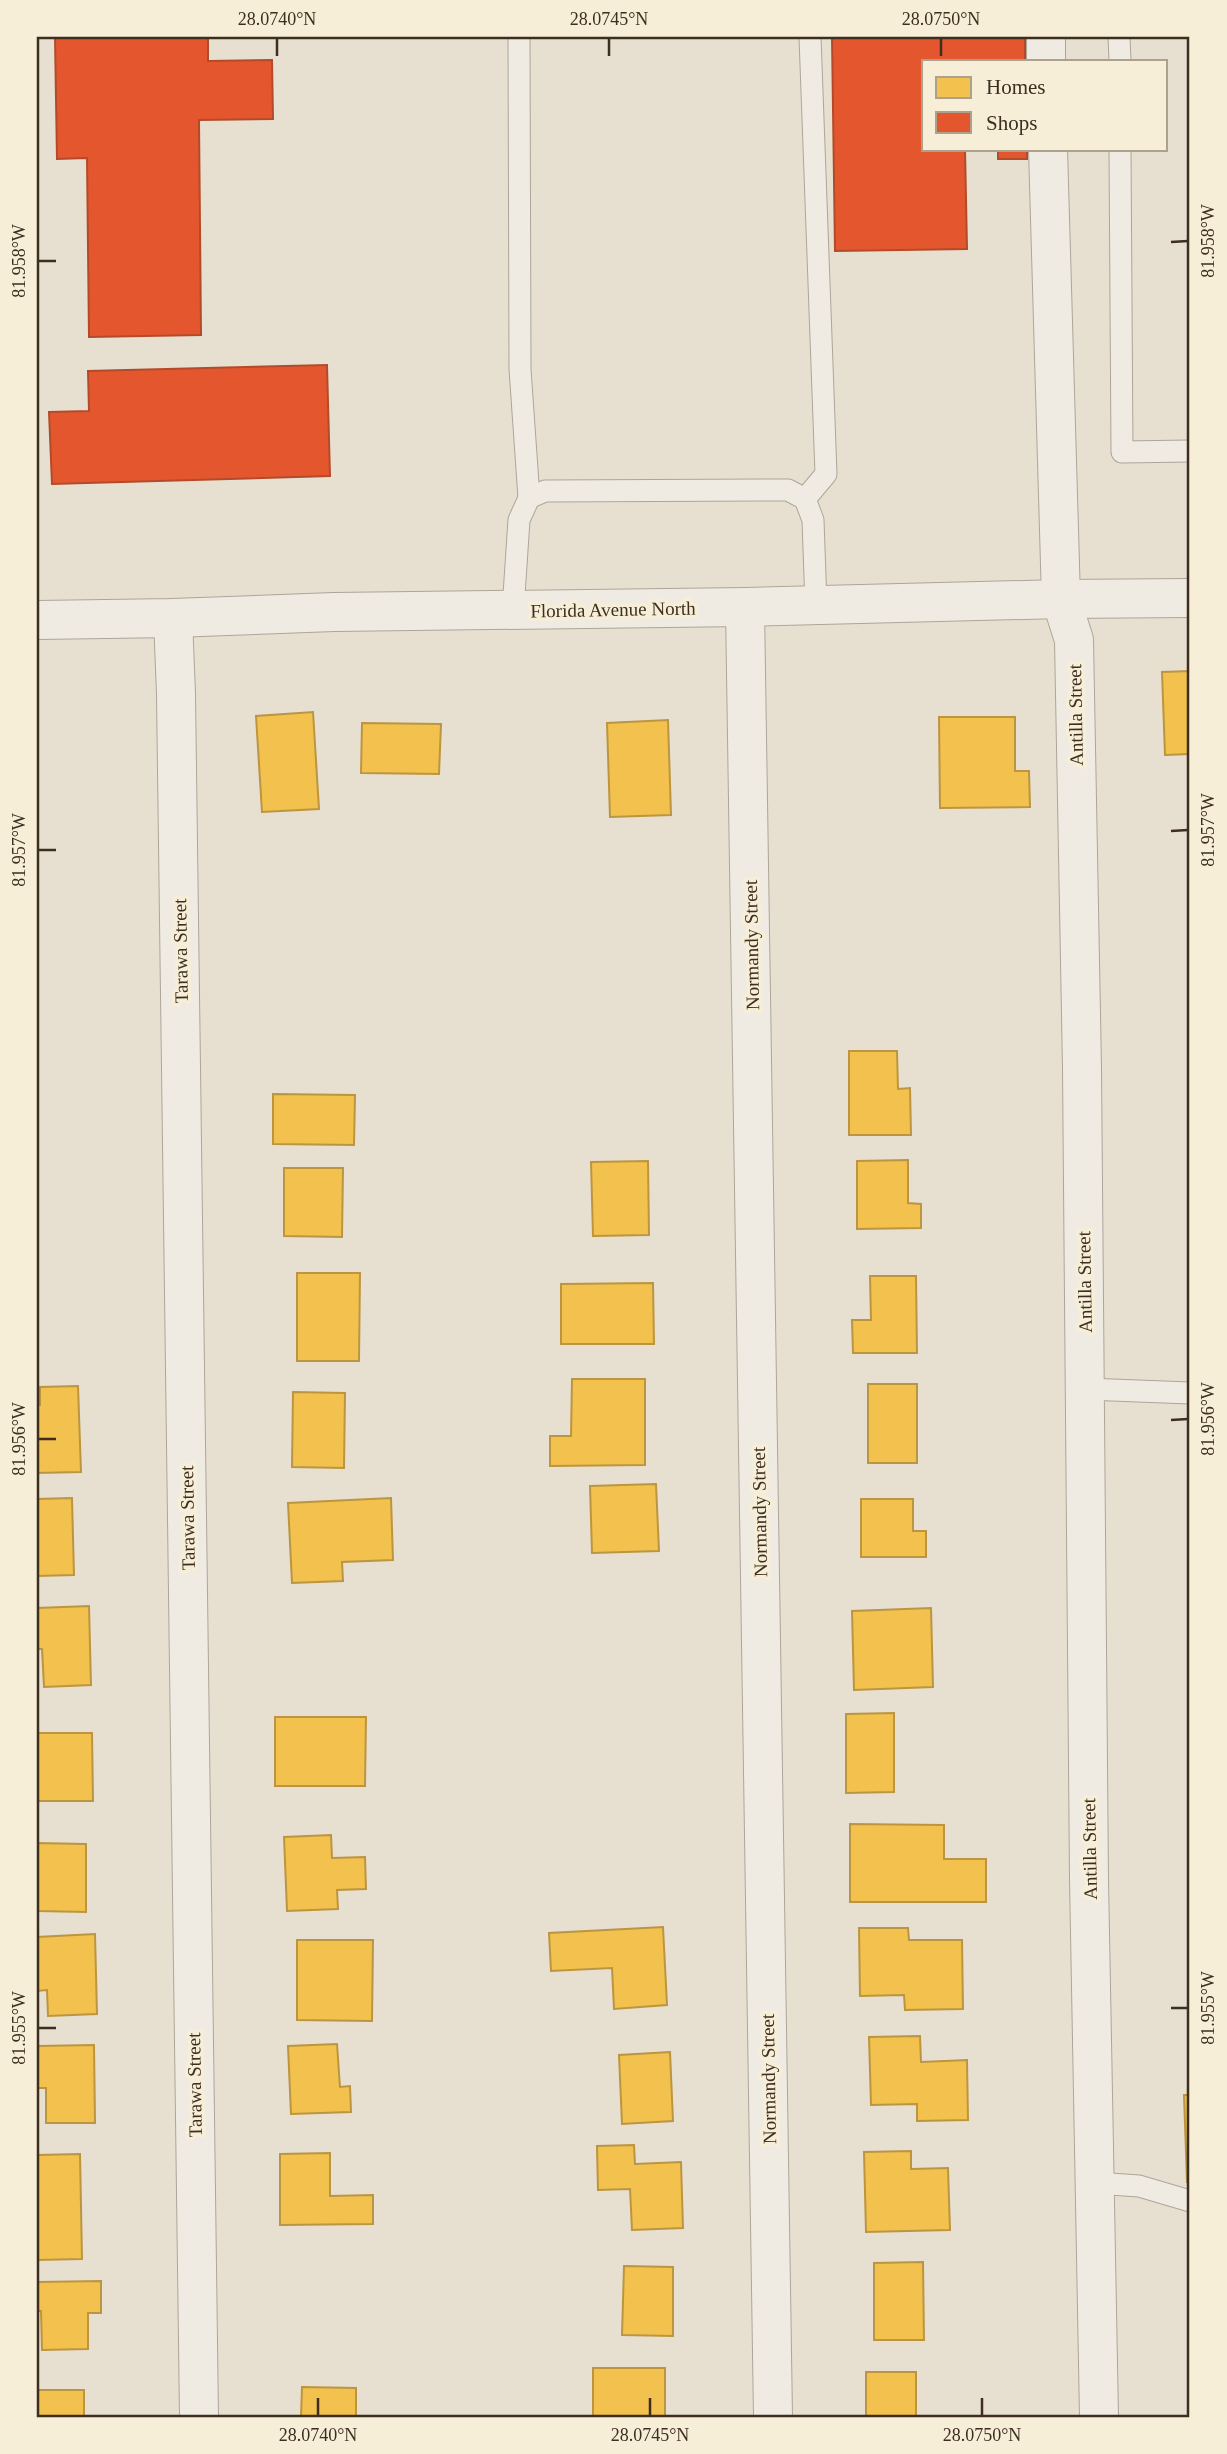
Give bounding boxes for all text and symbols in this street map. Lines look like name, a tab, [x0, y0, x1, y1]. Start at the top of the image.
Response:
text: 28.0740°N	[238, 9, 316, 29]
text: 28.0745°N	[570, 9, 648, 29]
text: 28.0750°N	[902, 9, 980, 29]
legend	[922, 60, 1168, 150]
text: Homes	[986, 75, 1046, 99]
text: Shops	[986, 111, 1037, 135]
text: 81.958°W	[1198, 204, 1218, 278]
text: 81.958°W	[9, 224, 29, 298]
street label: Florida Avenue North	[530, 598, 696, 621]
street label: Antilla Street	[1064, 663, 1087, 766]
text: 81.957°W	[1198, 793, 1218, 867]
text: 81.957°W	[9, 813, 29, 887]
street label: Normandy Street	[740, 879, 763, 1010]
street label: Tarawa Street	[169, 898, 192, 1004]
street label: Antilla Street	[1073, 1230, 1096, 1333]
text: 81.956°W	[1198, 1382, 1218, 1456]
text: 81.956°W	[9, 1402, 29, 1476]
street label: Normandy Street	[748, 1446, 771, 1577]
street label: Tarawa Street	[176, 1465, 199, 1571]
street label: Antilla Street	[1078, 1797, 1101, 1900]
text: 81.955°W	[1198, 1971, 1218, 2045]
text: 81.955°W	[9, 1991, 29, 2065]
street label: Normandy Street	[757, 2013, 780, 2144]
street label: Tarawa Street	[183, 2032, 206, 2138]
text: 28.0740°N	[279, 2425, 357, 2445]
text: 28.0745°N	[611, 2425, 689, 2445]
text: 28.0750°N	[943, 2425, 1021, 2445]

